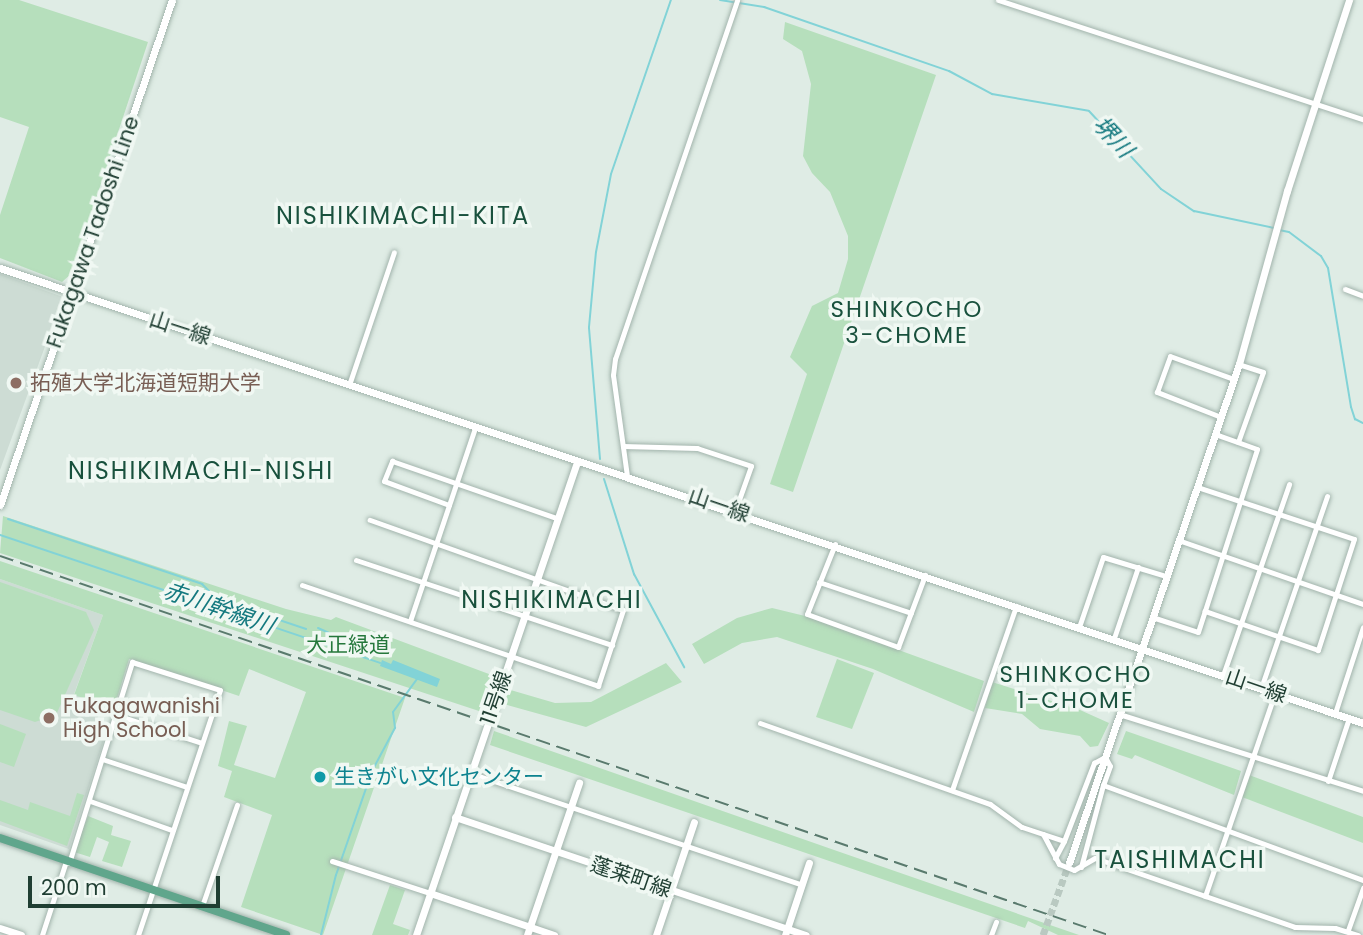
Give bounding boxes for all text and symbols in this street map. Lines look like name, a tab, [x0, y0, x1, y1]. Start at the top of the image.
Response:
water label: 堺川	[1087, 111, 1139, 163]
street label: Fukagawa Tadoshi Line	[41, 113, 145, 351]
district label: NISHIKIMACHI-KITA	[278, 202, 528, 230]
district label: SHINKOCHO 3-CHOME	[832, 295, 982, 349]
street label: 山一線	[146, 306, 214, 350]
place label: 拓殖大学北海道短期大学	[30, 370, 261, 396]
marker: 拓殖大学北海道短期大学	[8, 375, 24, 391]
district label: NISHIKIMACHI-NISHI	[70, 457, 332, 485]
street label: 山一線	[685, 483, 753, 527]
water label: 赤川幹線川	[160, 576, 278, 640]
district label: NISHIKIMACHI	[463, 586, 641, 614]
park label: 大正緑道	[306, 632, 390, 658]
district label: SHINKOCHO 1-CHOME	[1001, 660, 1151, 714]
street label: 山一線	[1222, 664, 1290, 708]
street label: 11号線	[475, 668, 517, 728]
place label: Fukagawanishi High School	[63, 693, 220, 743]
marker: Fukagawanishi High School	[41, 710, 57, 726]
place label: 生きがい文化センター	[334, 764, 544, 790]
marker: 生きがい文化センター	[312, 769, 328, 785]
district label: TAISHIMACHI	[1096, 846, 1264, 874]
street label: 蓬莱町線	[587, 851, 675, 903]
scale bar	[32, 862, 224, 906]
text: 200 m	[41, 873, 107, 902]

